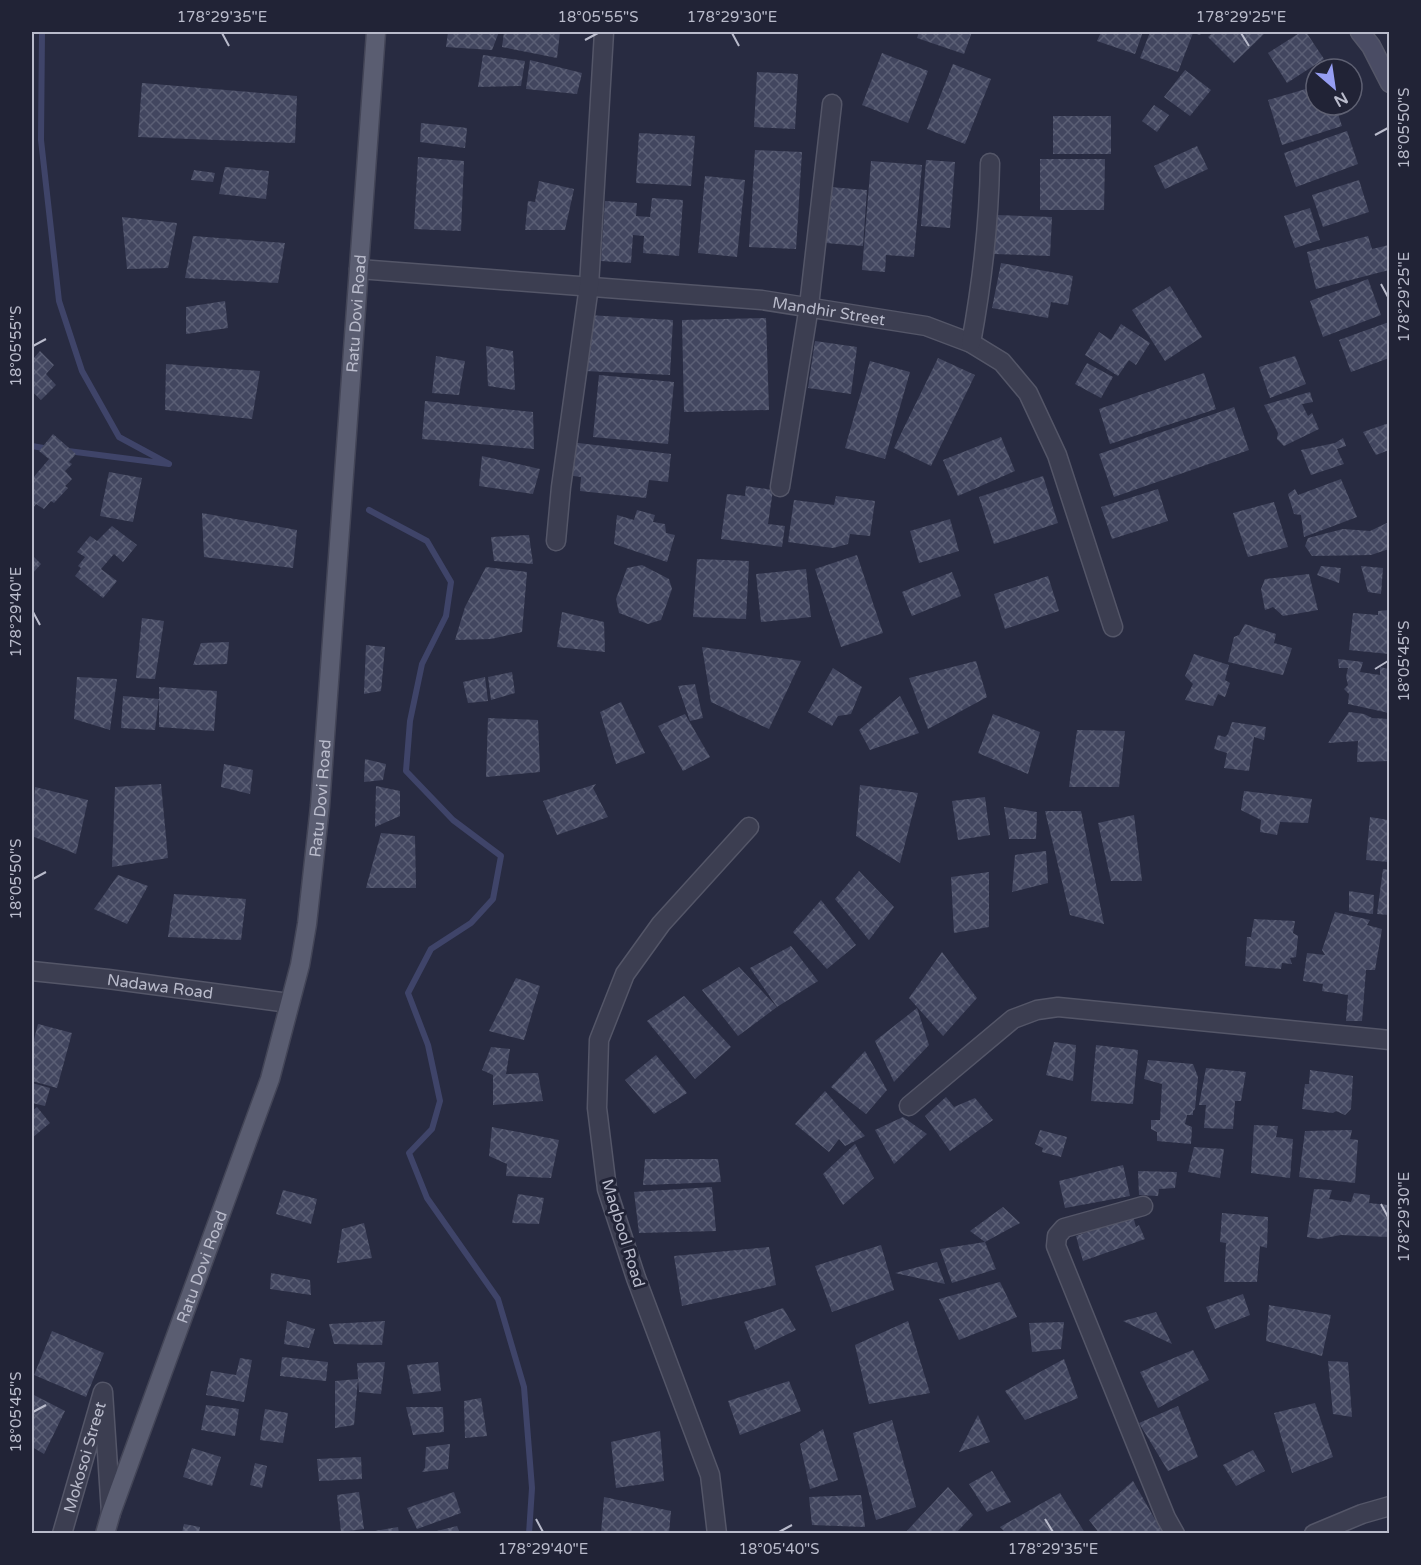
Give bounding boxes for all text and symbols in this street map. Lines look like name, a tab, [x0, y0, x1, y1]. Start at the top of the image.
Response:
text: 178°29'35"E	[177, 8, 267, 26]
text: 18°05'55"S	[558, 8, 638, 26]
text: 178°29'30"E	[687, 8, 777, 26]
text: 178°29'25"E	[1196, 8, 1286, 26]
north arrow	[1304, 57, 1364, 117]
text: N	[1330, 87, 1351, 111]
text: 18°05'50"S	[1395, 88, 1413, 168]
text: 178°29'25"E	[1395, 252, 1413, 342]
street label: Ratu Dovi Road	[342, 254, 371, 373]
street label: Mandhir Street	[771, 293, 887, 330]
text: 18°05'55"S	[7, 306, 25, 386]
text: 178°29'40"E	[7, 567, 25, 657]
text: 18°05'45"S	[1395, 621, 1413, 701]
street label: Ratu Dovi Road	[305, 739, 336, 858]
text: 18°05'50"S	[7, 839, 25, 919]
street label: Nadawa Road	[106, 970, 214, 1004]
text: 178°29'30"E	[1395, 1172, 1413, 1262]
street label: Maqbool Road	[597, 1177, 649, 1290]
street label: Ratu Dovi Road	[172, 1208, 232, 1326]
text: 18°05'45"S	[7, 1372, 25, 1452]
street label: Mokosoi Street	[60, 1400, 111, 1515]
text: 178°29'40"E	[498, 1540, 588, 1558]
text: 18°05'40"S	[739, 1540, 819, 1558]
text: 178°29'35"E	[1008, 1540, 1098, 1558]

